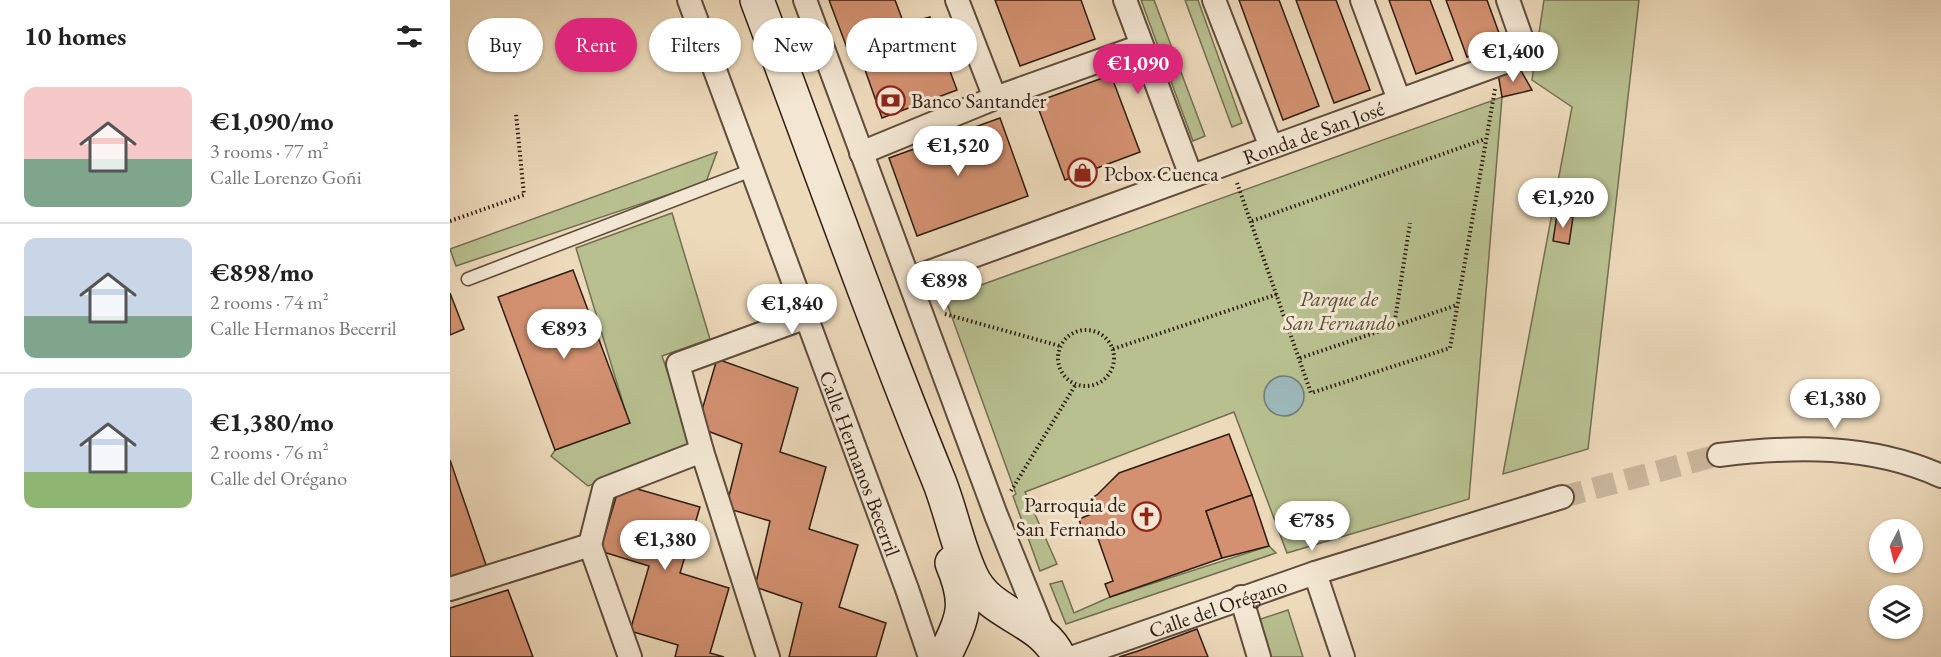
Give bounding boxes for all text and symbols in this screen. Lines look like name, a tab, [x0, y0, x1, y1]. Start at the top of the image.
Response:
chip: Buy	[468, 18, 543, 72]
chip: Rent	[555, 18, 637, 72]
chip: Filters	[649, 18, 741, 72]
chip: New	[753, 18, 834, 72]
chip: Apartment	[846, 18, 977, 72]
text: 10 homes	[24, 19, 126, 53]
icon: filters	[393, 20, 426, 53]
pin: €1,400	[1464, 32, 1562, 83]
text: €1,400	[1482, 38, 1544, 64]
pin: €1,090	[1089, 44, 1187, 95]
text: €1,090	[1107, 50, 1169, 76]
bank icon: Banco Santander	[874, 84, 906, 116]
place label: Banco Santander	[911, 87, 1047, 114]
street label: Ronda de San José	[1239, 94, 1388, 170]
text: €1,090/mo	[210, 104, 334, 138]
icon: home	[72, 111, 144, 183]
pin: €1,520	[909, 126, 1007, 177]
text: €1,520	[927, 132, 989, 158]
text: 3 rooms · 77 m²	[210, 138, 329, 164]
shop icon: Pcbox Cuenca	[1067, 157, 1099, 189]
place label: Pcbox Cuenca	[1104, 160, 1219, 187]
text: Calle Lorenzo Goñi	[210, 164, 362, 190]
pin: €1,920	[1514, 178, 1612, 229]
text: €1,920	[1532, 184, 1594, 210]
text: €898/mo	[210, 255, 313, 289]
pin: €898	[908, 261, 980, 312]
icon: home	[72, 262, 144, 334]
text: €898	[921, 267, 967, 293]
pin: €1,840	[743, 284, 841, 335]
park label: Parque de San Fernando	[1282, 285, 1395, 336]
text: 2 rooms · 74 m²	[210, 289, 329, 315]
text: €1,840	[761, 290, 823, 316]
pin: €893	[528, 309, 600, 360]
text: Calle Hermanos Becerril	[210, 315, 397, 341]
text: €893	[541, 315, 587, 341]
street label: Calle Hermanos Becerril	[814, 367, 907, 560]
pin: €1,380	[1786, 379, 1884, 430]
text: €1,380	[1804, 385, 1866, 411]
text: €1,380/mo	[210, 405, 334, 439]
icon: home	[72, 412, 144, 484]
text: 2 rooms · 76 m²	[210, 439, 329, 465]
text: Calle del Orégano	[210, 465, 347, 491]
place label: Parroquia de San Fernando	[1016, 491, 1126, 542]
church icon: Parroquia de San Fernando	[1131, 500, 1163, 532]
pin: €785	[1276, 501, 1348, 552]
text: €785	[1289, 507, 1335, 533]
north arrow	[1869, 519, 1923, 573]
map controls	[1869, 519, 1923, 639]
pin: €1,380	[616, 520, 714, 571]
text: €1,380	[634, 526, 696, 552]
street label: Calle del Orégano	[1145, 570, 1290, 643]
button: layers	[1869, 585, 1923, 639]

